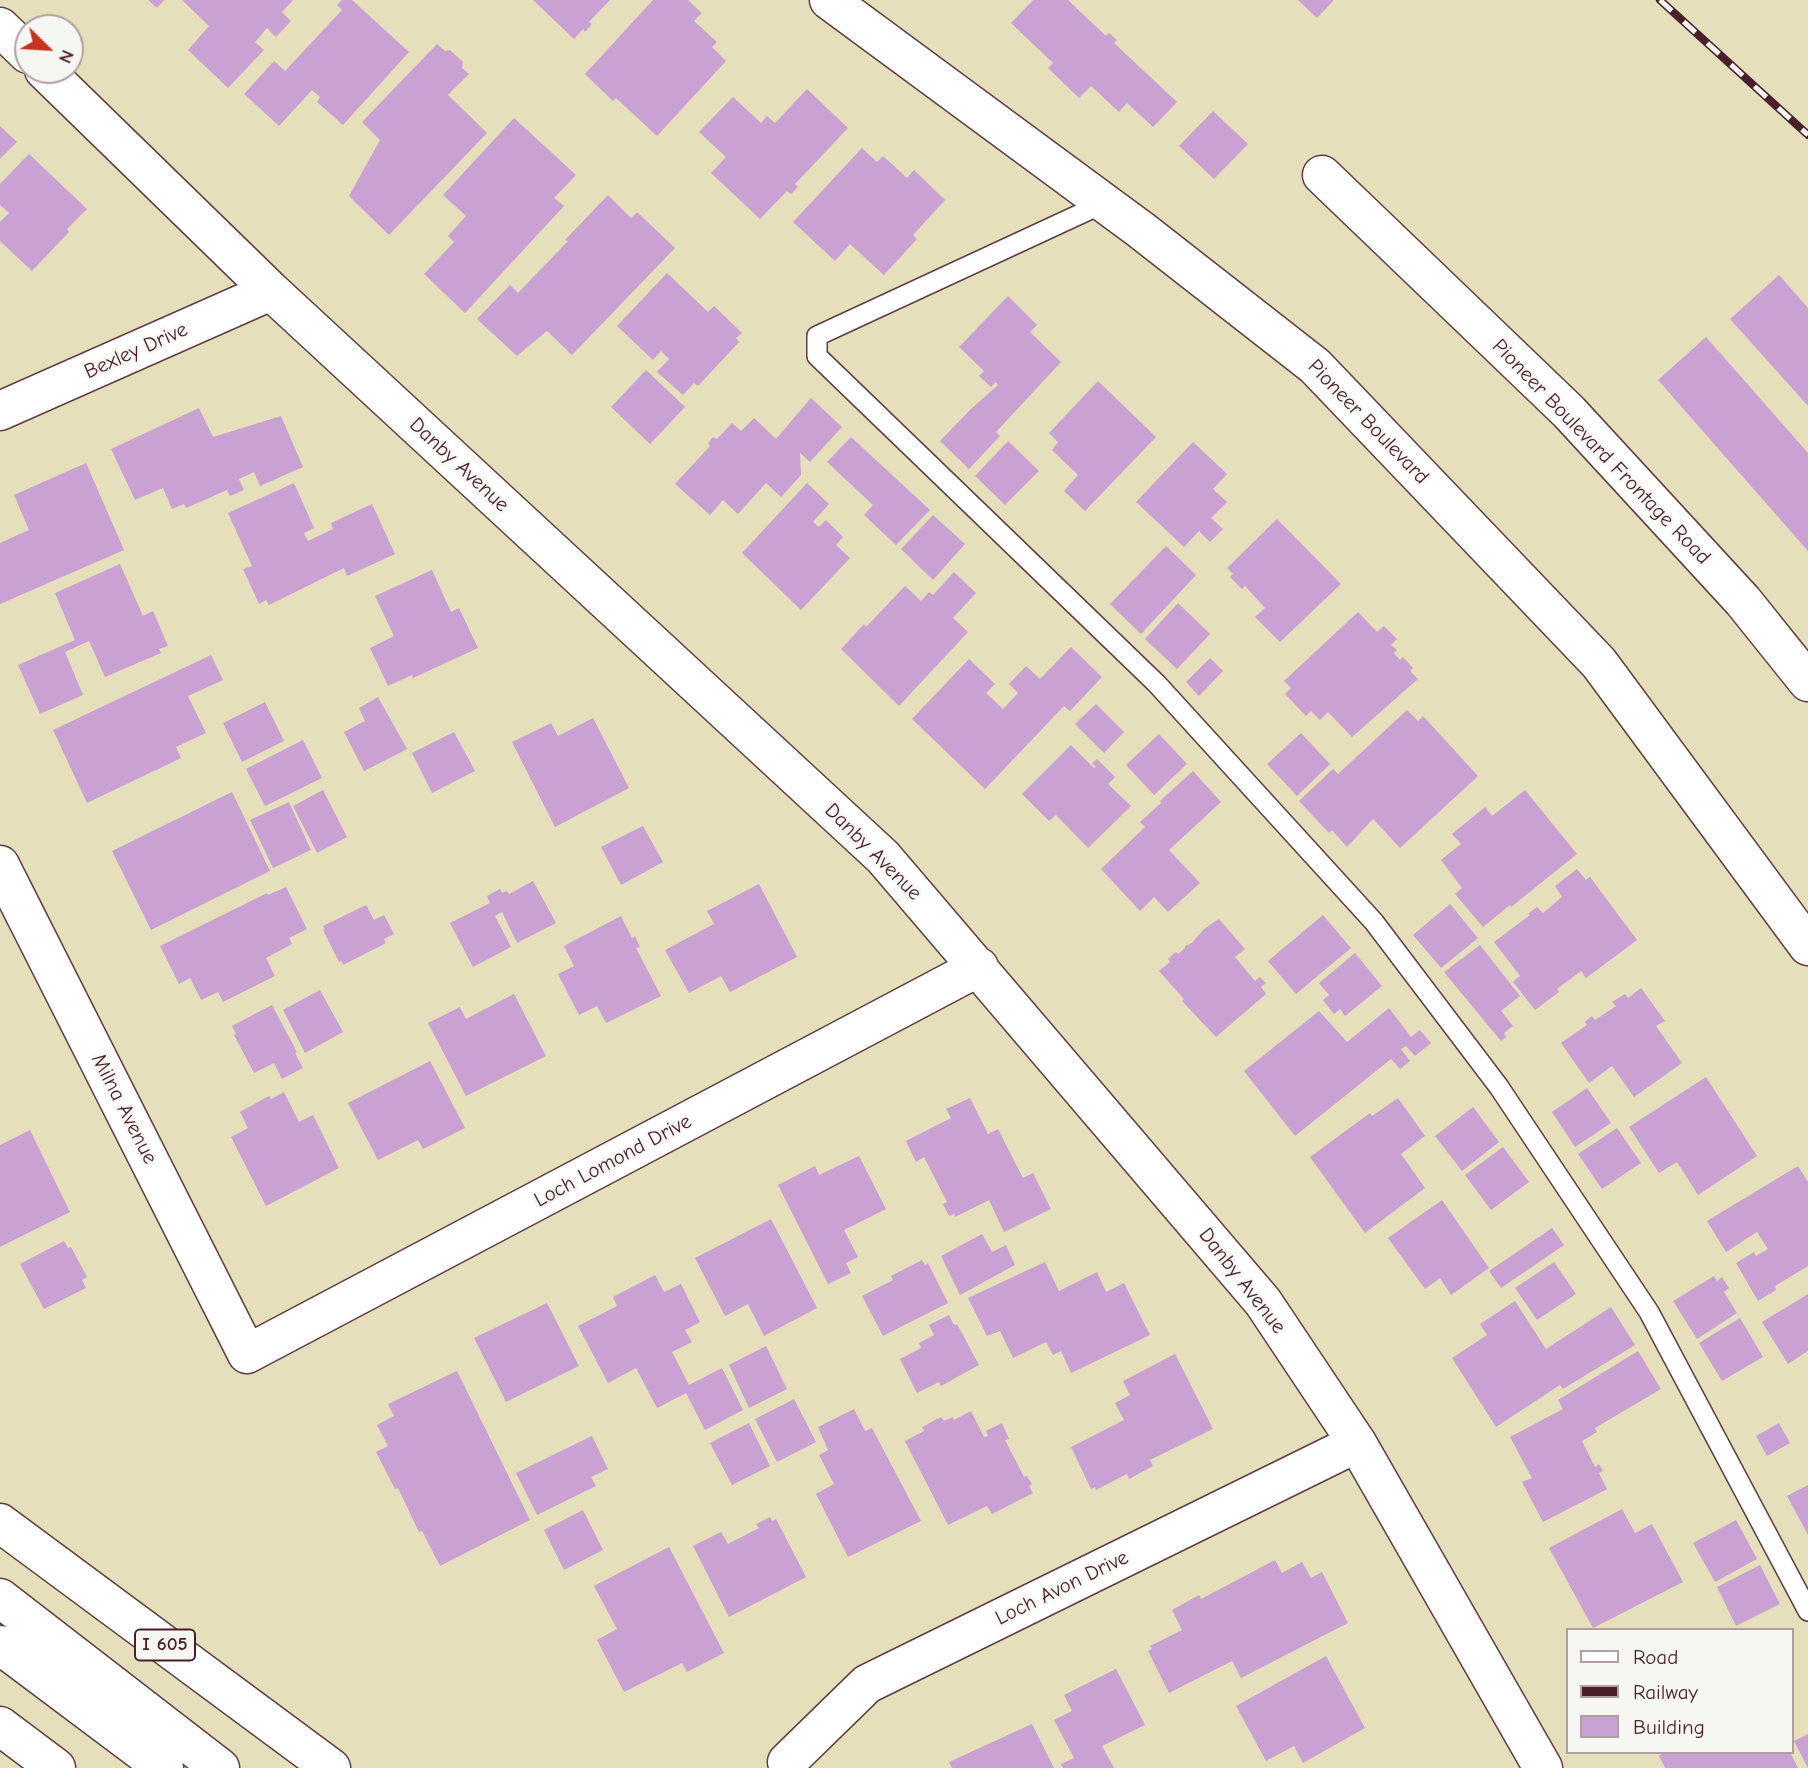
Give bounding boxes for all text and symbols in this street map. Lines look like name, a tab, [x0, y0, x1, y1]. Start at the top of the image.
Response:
north arrow	[14, 14, 84, 84]
text: N	[54, 47, 79, 67]
street label: Bexley Drive	[81, 317, 191, 385]
street label: Pioneer Boulevard Frontage Road	[1486, 334, 1716, 570]
street label: Pioneer Boulevard	[1302, 354, 1434, 490]
street label: Danby Avenue	[404, 412, 514, 518]
street label: Danby Avenue	[819, 798, 927, 906]
street label: Milna Avenue	[85, 1050, 163, 1168]
street label: Loch Lomond Drive	[530, 1109, 696, 1213]
street label: Danby Avenue	[1193, 1223, 1291, 1339]
street label: Loch Avon Drive	[991, 1545, 1133, 1631]
legend	[1566, 1628, 1794, 1754]
road number: I 605	[135, 1630, 195, 1660]
text: Road	[1633, 1645, 1678, 1669]
text: Railway	[1633, 1680, 1698, 1704]
text: Building	[1633, 1715, 1705, 1739]

